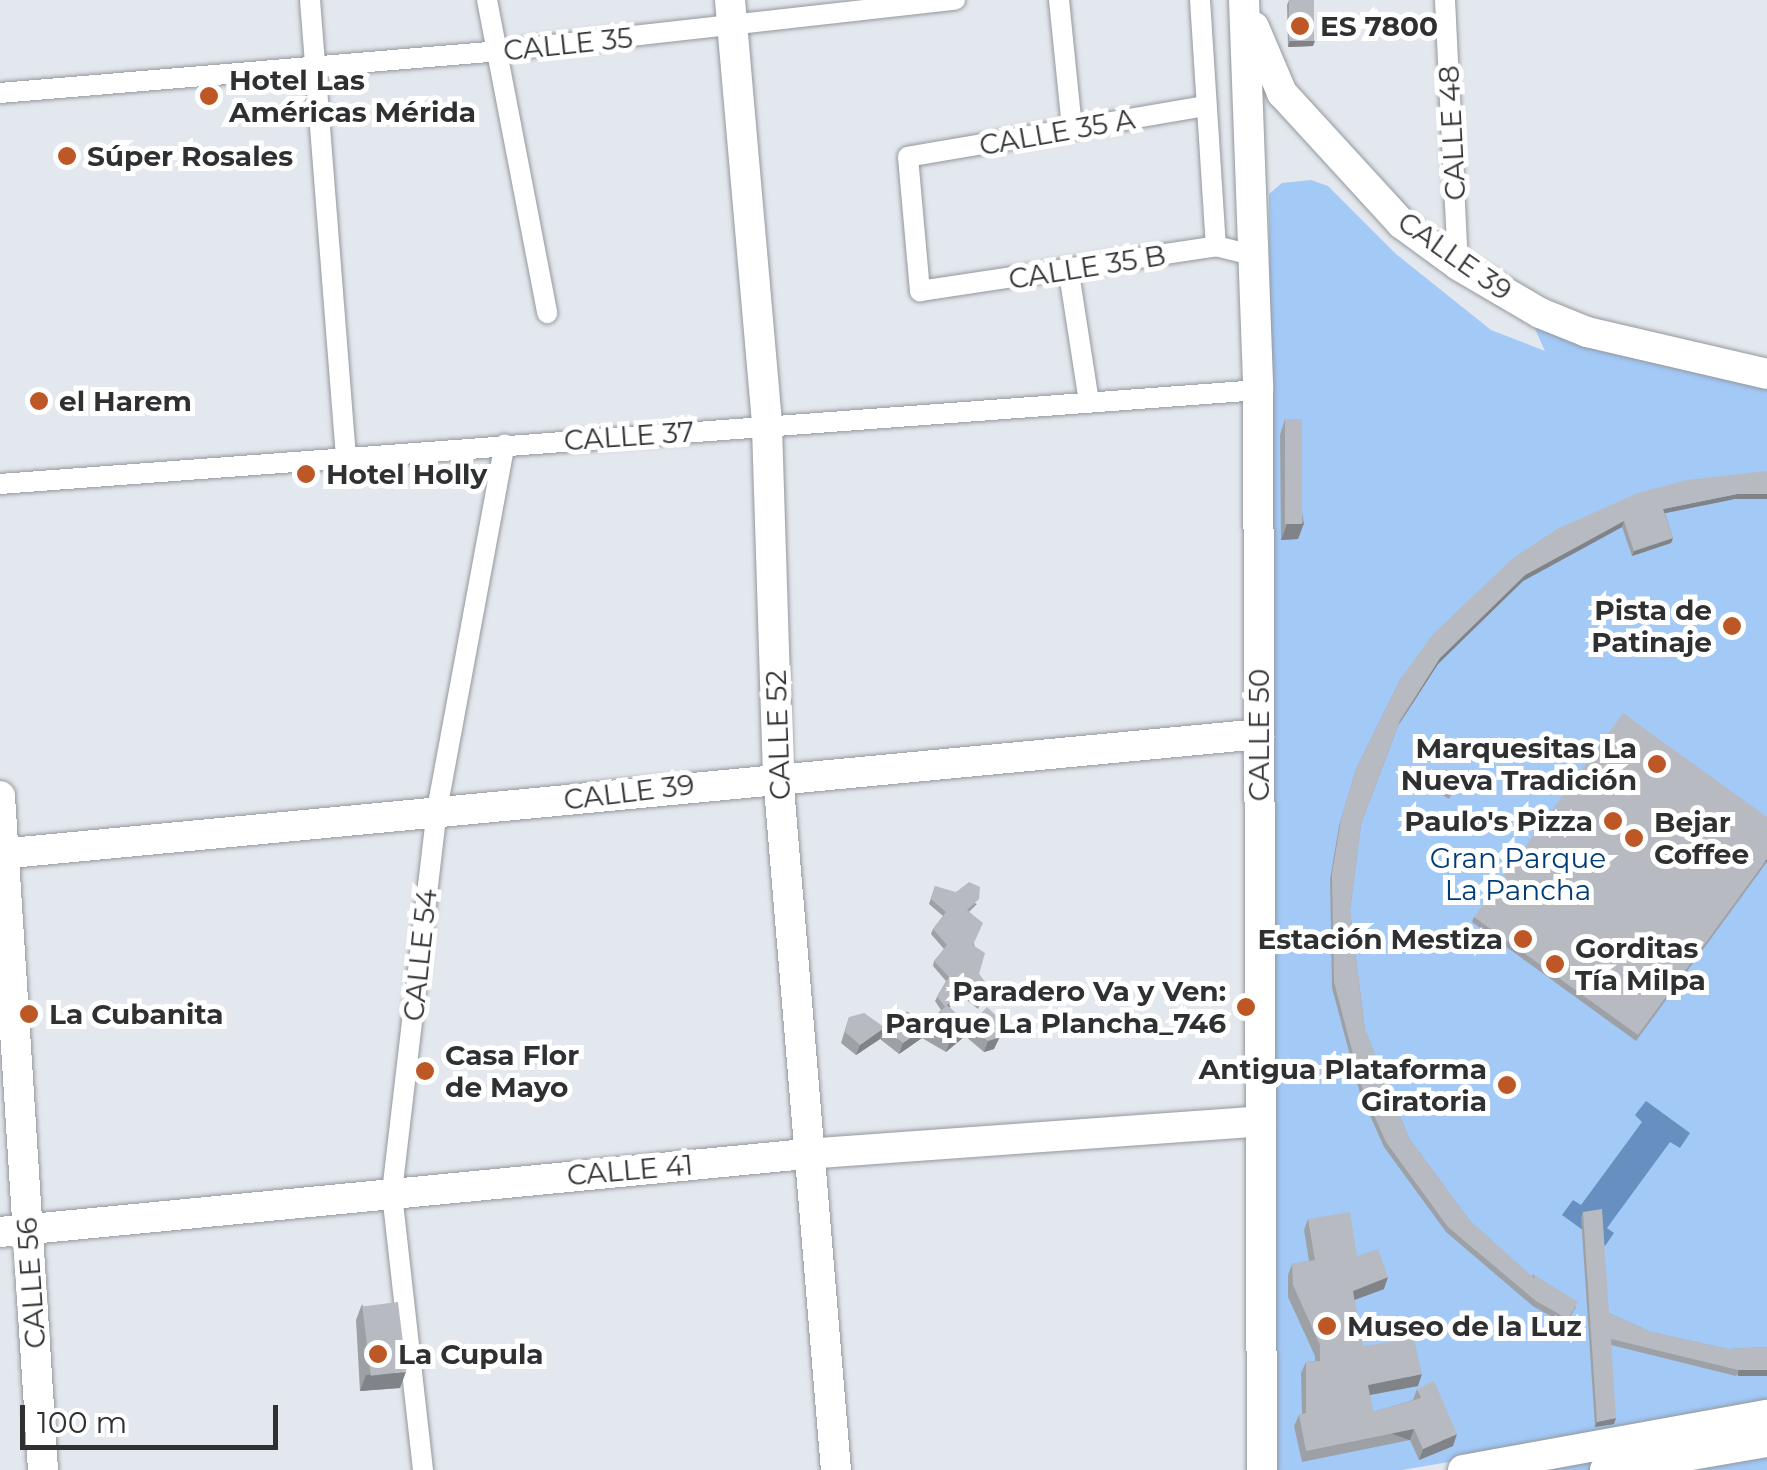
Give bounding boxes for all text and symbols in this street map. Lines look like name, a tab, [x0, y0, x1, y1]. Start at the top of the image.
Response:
place label: ES 7800	[1320, 9, 1438, 43]
marker: ES 7800	[1289, 15, 1311, 37]
street label: CALLE 35	[502, 21, 634, 67]
place label: Hotel Las Américas Mérida	[229, 63, 476, 129]
street label: CALLE 48	[1432, 65, 1472, 201]
marker: Hotel Las Américas Mérida	[198, 85, 220, 107]
street label: CALLE 35 A	[977, 102, 1137, 162]
place label: Súper Rosales	[87, 139, 293, 173]
marker: Súper Rosales	[56, 145, 78, 167]
street label: CALLE 39	[1392, 205, 1518, 307]
street label: CALLE 35 B	[1006, 238, 1168, 296]
place label: el Harem	[59, 384, 192, 418]
marker: el Harem	[28, 390, 50, 412]
street label: CALLE 37	[563, 415, 695, 457]
place label: Hotel Holly	[326, 457, 487, 491]
marker: Hotel Holly	[295, 463, 317, 485]
place label: Pista de Patinaje	[1591, 593, 1712, 659]
marker: Pista de Patinaje	[1721, 615, 1743, 637]
street label: CALLE 52	[759, 669, 797, 801]
street label: CALLE 50	[1242, 669, 1276, 801]
place label: Marquesitas La Nueva Tradición	[1401, 731, 1637, 797]
marker: Marquesitas La Nueva Tradición	[1646, 753, 1668, 775]
street label: CALLE 39	[562, 767, 696, 817]
place label: Paulo's Pizza	[1404, 804, 1593, 838]
place label: Bejar Coffee	[1654, 805, 1749, 871]
marker: Paulo's Pizza	[1602, 810, 1624, 832]
marker: Bejar Coffee	[1623, 827, 1645, 849]
park label: Gran Parque La Pancha	[1430, 841, 1606, 907]
street label: CALLE 54	[396, 887, 444, 1023]
place label: Estación Mestiza	[1258, 922, 1503, 956]
marker: Estación Mestiza	[1512, 928, 1534, 950]
place label: Gorditas Tía Milpa	[1575, 931, 1706, 997]
marker: Gorditas Tía Milpa	[1544, 953, 1566, 975]
place label: Paradero Va y Ven: Parque La Plancha_746	[885, 974, 1226, 1040]
marker: Paradero Va y Ven: Parque La Plancha_746	[1235, 996, 1257, 1018]
place label: La Cubanita	[49, 997, 223, 1031]
marker: La Cubanita	[18, 1003, 40, 1025]
place label: Casa Flor de Mayo	[445, 1038, 579, 1104]
place label: Antigua Plataforma Giratoria	[1199, 1052, 1487, 1118]
marker: Casa Flor de Mayo	[414, 1060, 436, 1082]
marker: Antigua Plataforma Giratoria	[1496, 1074, 1518, 1096]
street label: CALLE 41	[566, 1148, 694, 1192]
street label: CALLE 56	[10, 1216, 52, 1350]
place label: Museo de la Luz	[1347, 1309, 1582, 1343]
marker: Museo de la Luz	[1316, 1315, 1338, 1337]
place label: La Cupula	[398, 1337, 544, 1371]
marker: La Cupula	[367, 1343, 389, 1365]
scale bar	[25, 1385, 282, 1447]
text: 100 m	[37, 1404, 127, 1441]

